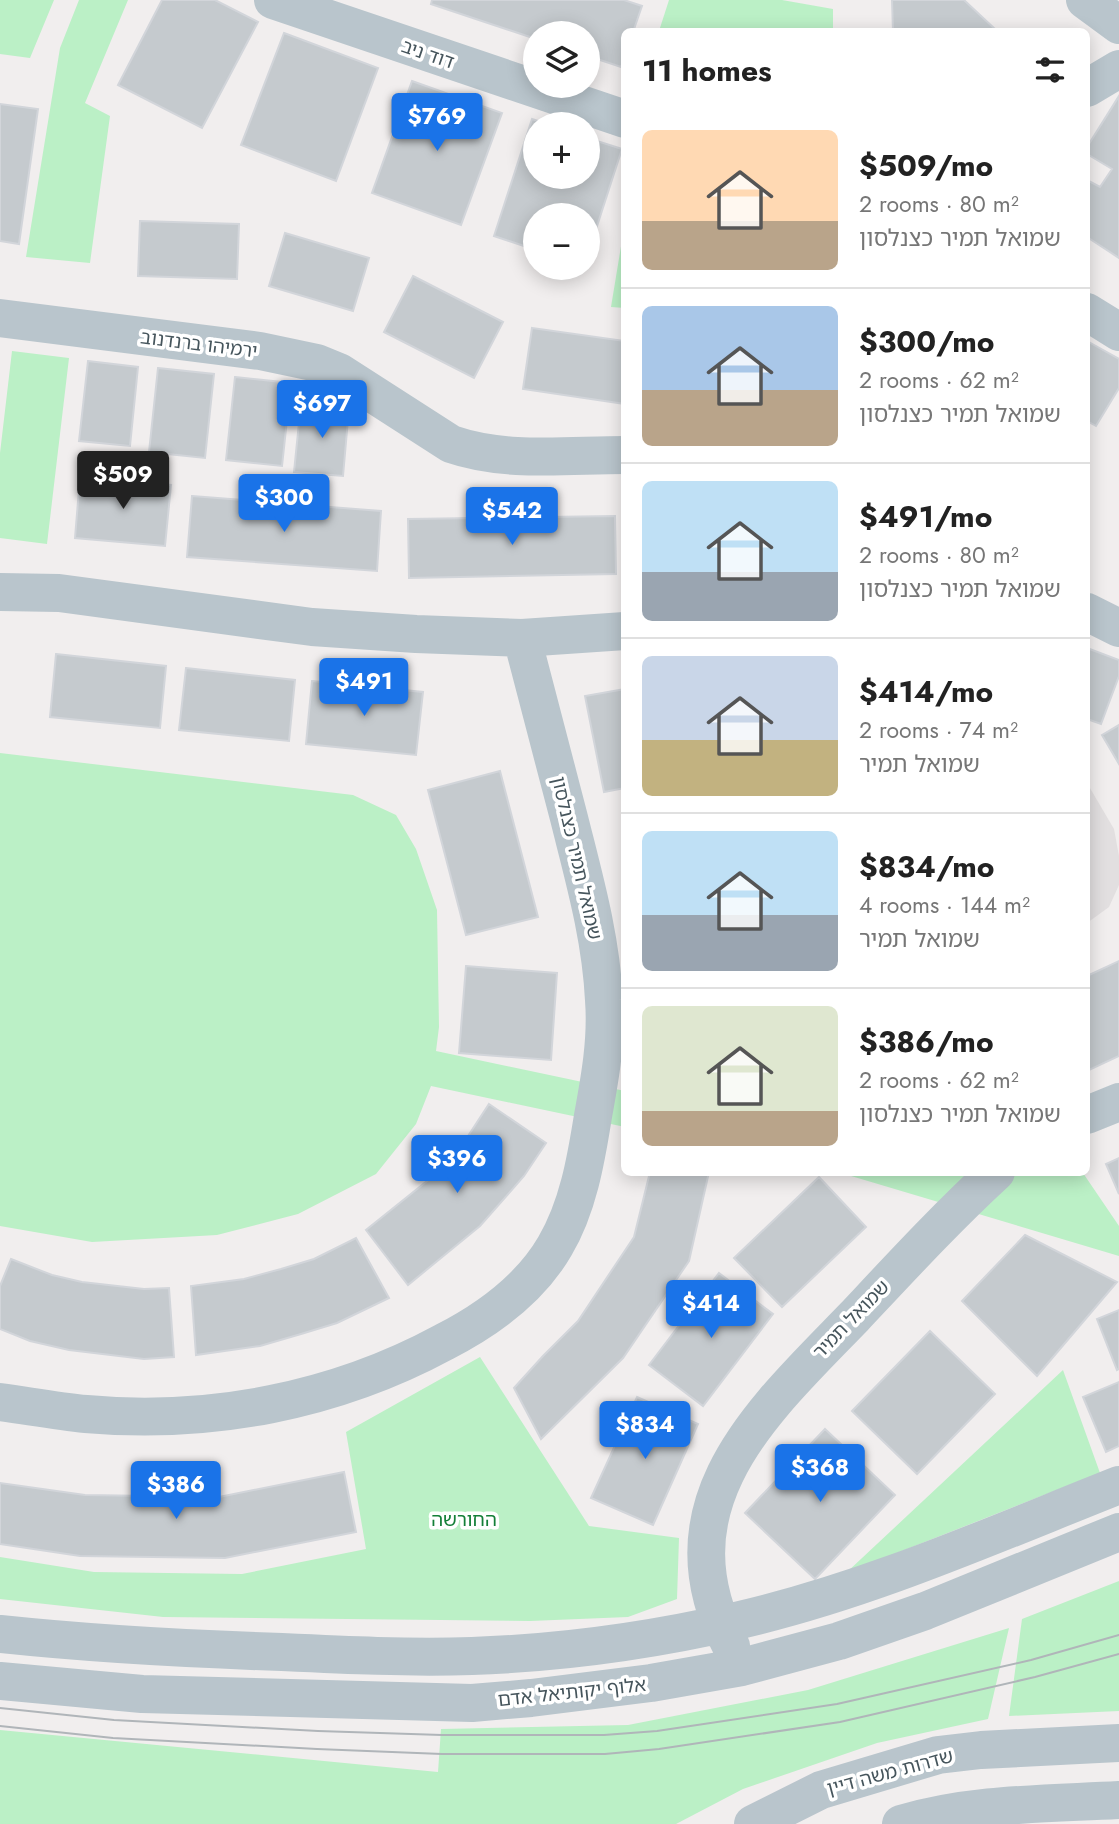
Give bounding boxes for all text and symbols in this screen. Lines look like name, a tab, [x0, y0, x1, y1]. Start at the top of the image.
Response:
map controls	[523, 21, 600, 280]
button: layers	[523, 21, 600, 98]
street label: דוד ניב	[398, 32, 458, 76]
text: 11 homes	[642, 49, 772, 92]
icon: filters	[1031, 51, 1069, 89]
pin: $769	[396, 94, 478, 153]
text: $769	[408, 99, 466, 133]
button: +	[523, 112, 600, 189]
text: $509/mo	[859, 144, 993, 187]
icon: home	[698, 158, 782, 242]
text: 2 rooms · 80 m²	[859, 187, 1019, 221]
button: −	[523, 203, 600, 280]
text: שמואל תמיר כצנלסון	[859, 221, 1061, 255]
text: $300/mo	[859, 320, 994, 363]
street label: ירמיהו ברנדנוב	[139, 323, 259, 365]
icon: home	[698, 334, 782, 418]
text: 2 rooms · 62 m²	[859, 363, 1019, 397]
pin: $697	[281, 380, 363, 440]
text: $697	[293, 386, 351, 420]
text: שמואל תמיר כצנלסון	[859, 397, 1061, 431]
pin: $509	[82, 452, 164, 511]
text: $509	[93, 457, 153, 491]
pin: $300	[243, 475, 325, 534]
text: $300	[254, 480, 314, 514]
pin: $542	[471, 488, 553, 547]
text: $542	[482, 493, 542, 527]
text: $491/mo	[859, 495, 992, 538]
icon: home	[698, 509, 782, 593]
text: 2 rooms · 80 m²	[859, 538, 1019, 572]
text: שמואל תמיר כצנלסון	[859, 572, 1061, 606]
pin: $491	[323, 658, 405, 718]
text: $491	[335, 664, 393, 698]
text: $414/mo	[859, 670, 993, 713]
icon: home	[698, 684, 782, 768]
text: 2 rooms · 74 m²	[859, 713, 1018, 747]
text: שמואל תמיר	[859, 747, 980, 781]
street label: שמואל תמיר כצנלסון	[545, 774, 609, 942]
text: $834/mo	[859, 845, 994, 888]
icon: home	[698, 859, 782, 943]
text: 4 rooms · 144 m²	[859, 888, 1030, 922]
text: שמואל תמיר	[859, 922, 980, 956]
text: $386/mo	[859, 1020, 994, 1063]
icon: home	[698, 1034, 782, 1118]
text: 2 rooms · 62 m²	[859, 1063, 1019, 1097]
text: שמואל תמיר כצנלסון	[859, 1097, 1061, 1131]
pin: $396	[416, 1136, 498, 1195]
text: $396	[427, 1141, 487, 1175]
street label: שמואל תמיר	[807, 1274, 895, 1364]
pin: $414	[670, 1280, 752, 1340]
text: $414	[682, 1286, 740, 1320]
pin: $834	[604, 1402, 686, 1461]
text: $834	[615, 1407, 675, 1441]
pin: $368	[779, 1444, 861, 1504]
text: $368	[791, 1450, 849, 1484]
pin: $386	[135, 1462, 217, 1521]
text: $386	[147, 1467, 205, 1501]
park label: החורשה	[431, 1506, 497, 1533]
street label: אלוף יקותיאל אדם	[497, 1671, 647, 1713]
street label: שדרות משה דיין	[824, 1742, 956, 1802]

